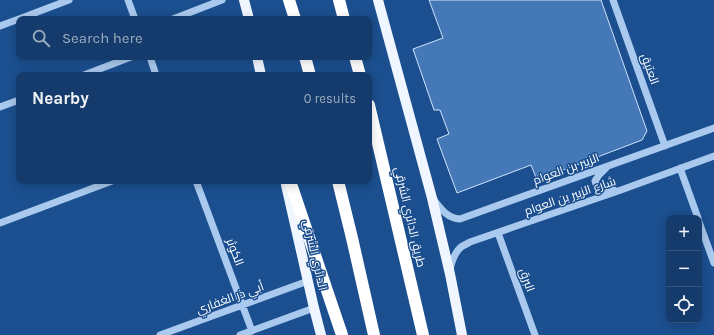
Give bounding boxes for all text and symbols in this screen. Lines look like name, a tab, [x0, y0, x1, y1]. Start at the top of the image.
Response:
search box	[16, 16, 372, 60]
icon: search	[30, 27, 52, 49]
text: Search here	[62, 29, 143, 47]
street label: العتيق	[638, 52, 662, 86]
text: Nearby	[32, 88, 89, 108]
text: 0 results	[304, 91, 356, 106]
street label: الزبير بن العوام	[531, 151, 601, 188]
street label: طريق الدائري الشرقي	[389, 165, 428, 269]
street label: شارع الزبير بن العوام	[522, 174, 618, 219]
map controls	[666, 215, 702, 323]
button: +	[666, 215, 702, 251]
street label: الدائري الشرقي	[297, 218, 330, 292]
street label: الكوثر	[223, 235, 247, 268]
button: −	[666, 251, 702, 287]
street label: البرق	[516, 266, 538, 294]
street label: أبي ذر الغفاري	[194, 278, 267, 320]
button: locate	[666, 287, 702, 323]

